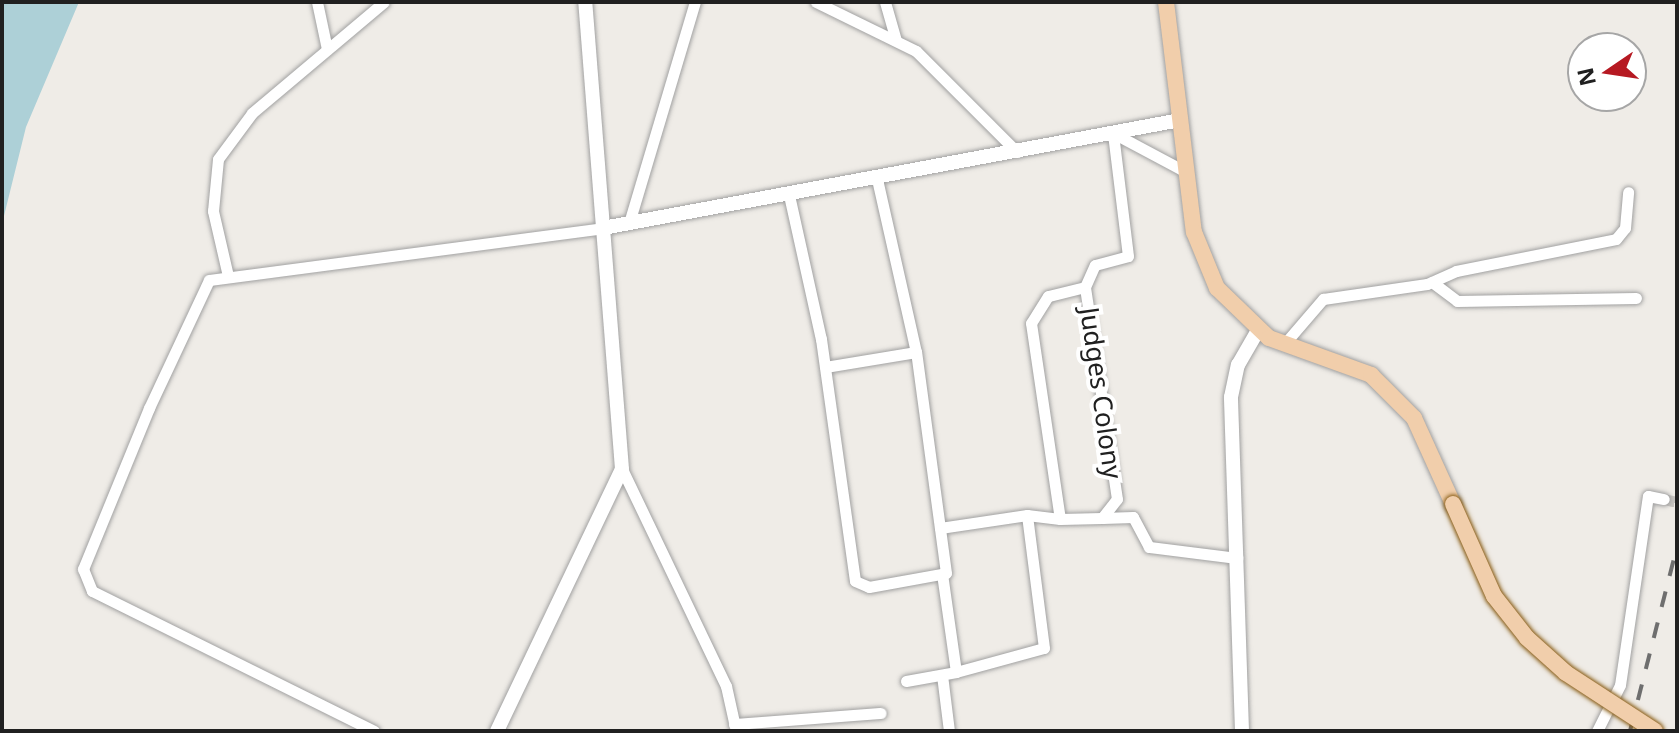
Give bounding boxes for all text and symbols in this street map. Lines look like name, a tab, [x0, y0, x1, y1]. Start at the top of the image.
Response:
north arrow	[1567, 32, 1647, 112]
text: N	[1569, 65, 1602, 89]
street label: Judges Colony	[1074, 305, 1128, 481]

